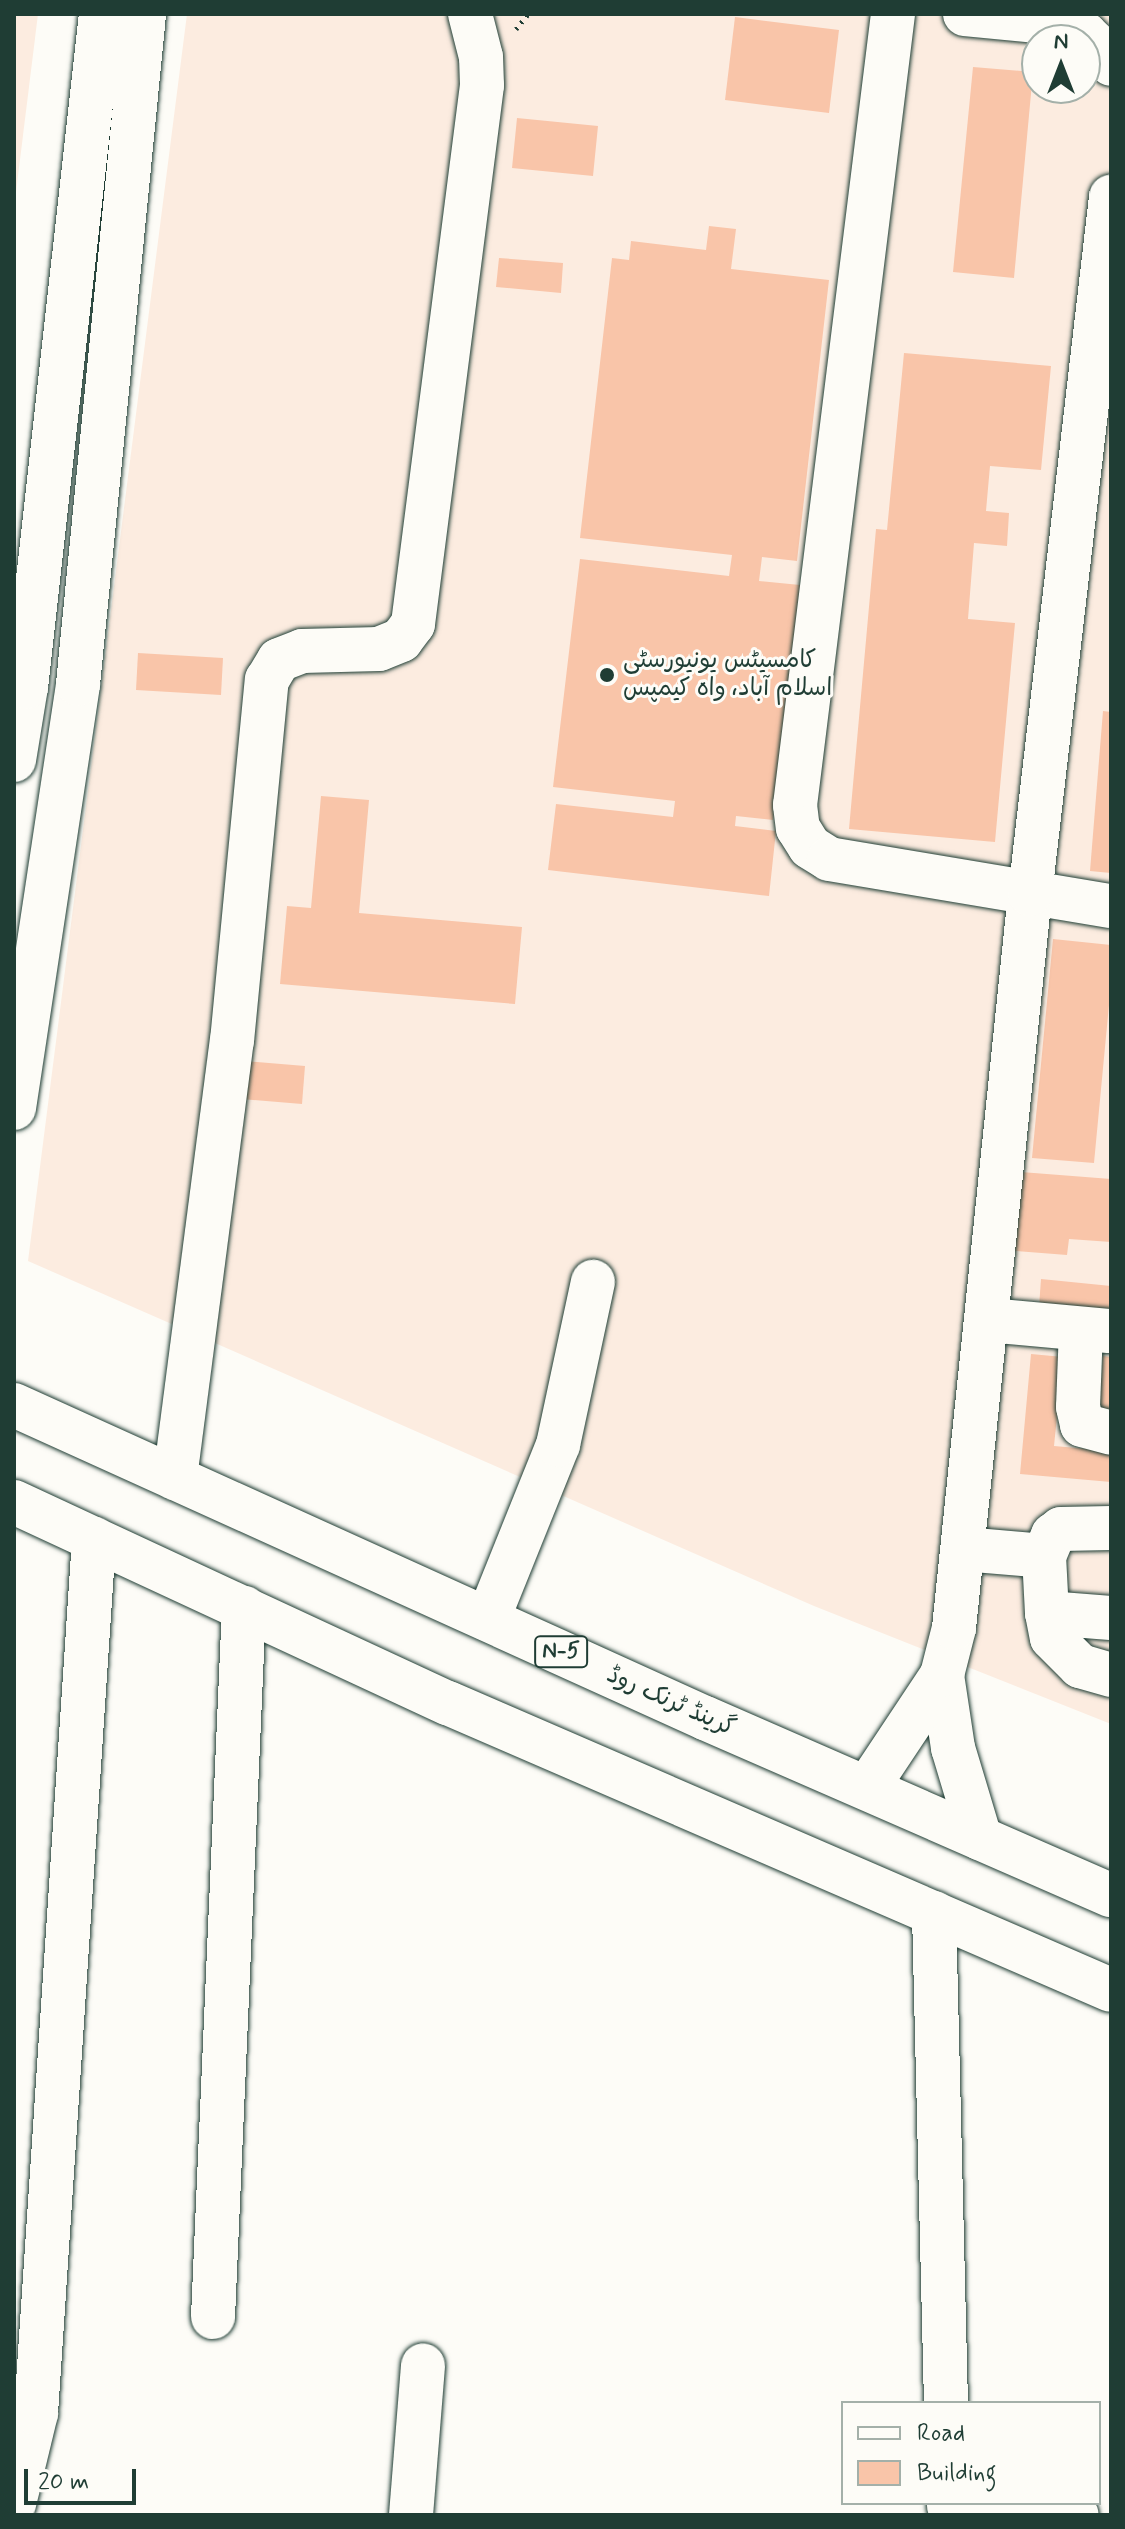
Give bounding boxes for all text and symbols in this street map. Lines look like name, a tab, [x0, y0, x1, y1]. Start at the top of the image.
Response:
north arrow	[1021, 24, 1101, 104]
text: N	[1054, 28, 1068, 56]
place label: کامسیٹس یونیورسٹی اسلام آباد، واہ کیمپس	[623, 647, 832, 703]
marker: کامسیٹس یونیورسٹی اسلام آباد، واہ کیمپس	[598, 666, 616, 684]
road number: N-5	[533, 1634, 589, 1670]
street label: گرینڈ ٹرنک روڈ	[602, 1661, 740, 1743]
legend	[841, 2401, 1101, 2505]
text: Road	[917, 2418, 965, 2449]
scale bar	[28, 2453, 140, 2503]
text: Building	[917, 2458, 997, 2489]
text: 20 m	[38, 2467, 89, 2498]

